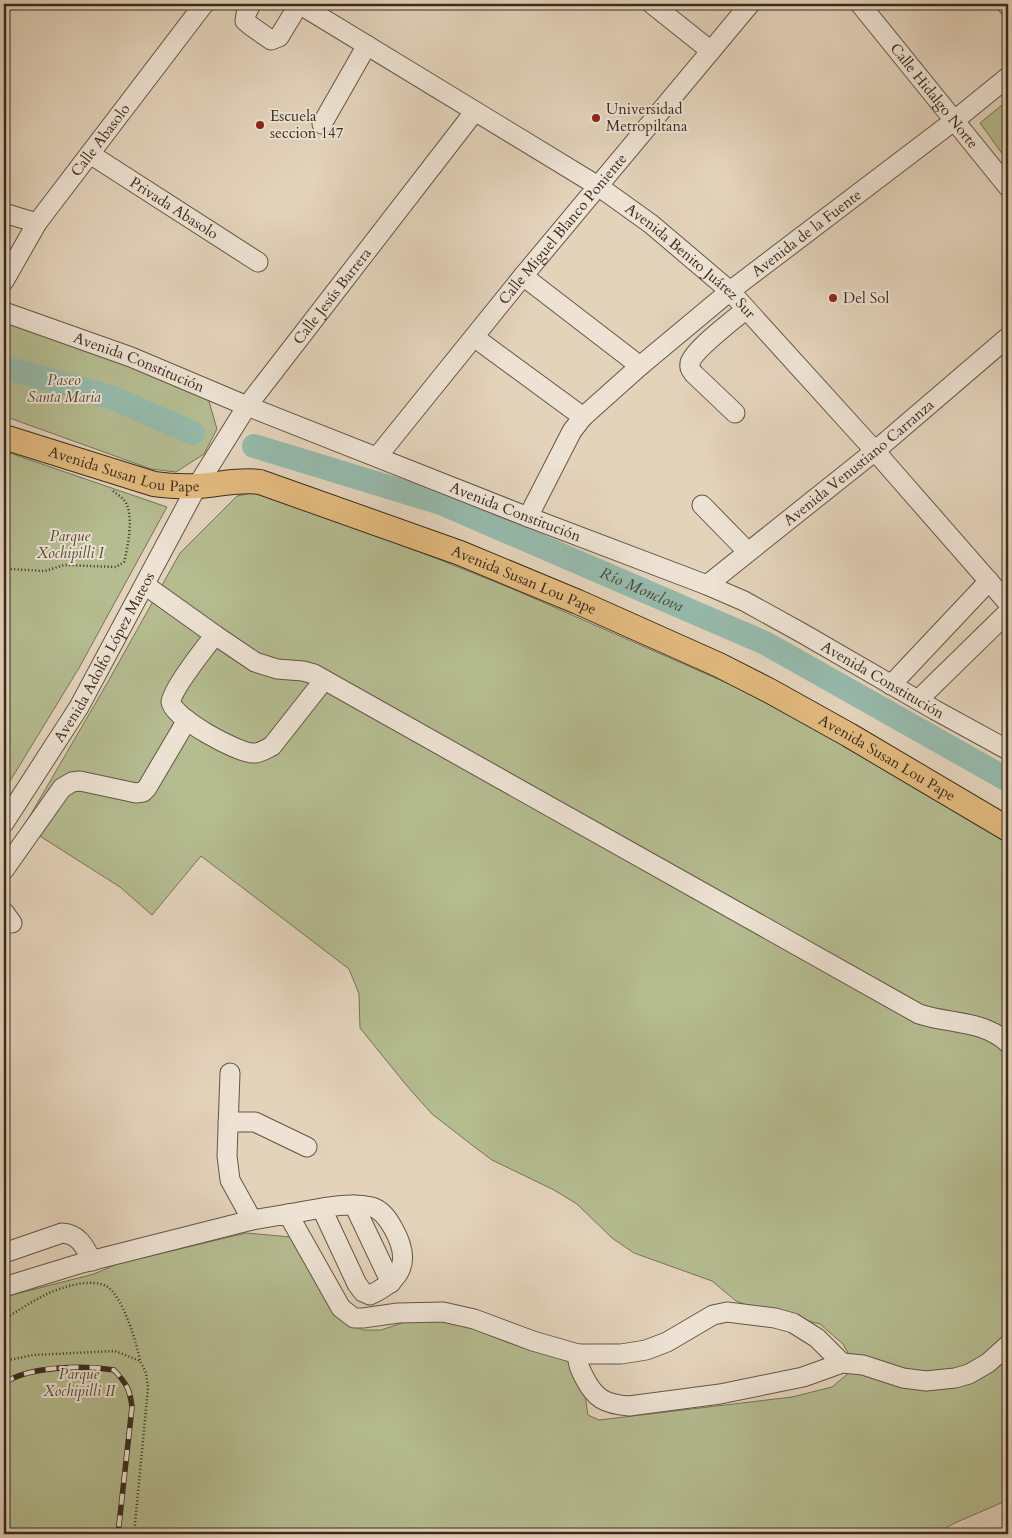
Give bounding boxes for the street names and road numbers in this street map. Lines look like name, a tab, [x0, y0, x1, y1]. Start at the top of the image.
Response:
street label: Calle Hidalgo Norte	[886, 39, 983, 153]
street label: Calle Abasolo	[66, 100, 134, 181]
street label: Calle Miguel Blanco Poniente	[494, 149, 631, 309]
street label: Privada Abasolo	[126, 172, 222, 244]
street label: Avenida de la Fuente	[747, 185, 866, 281]
street label: Avenida Benito Juárez Sur	[621, 199, 760, 323]
street label: Calle Jesús Barrera	[288, 243, 376, 348]
street label: Avenida Constitución	[71, 327, 208, 397]
street label: Avenida Venustiano Carranza	[779, 394, 939, 530]
street label: Avenida Susan Lou Pape	[46, 442, 200, 496]
street label: Avenida Constitución	[447, 477, 584, 546]
street label: Avenida Susan Lou Pape	[448, 541, 600, 619]
street label: Avenida Adolfo López Mateos	[49, 568, 159, 746]
street label: Avenida Constitución	[817, 636, 948, 723]
street label: Avenida Susan Lou Pape	[815, 710, 959, 806]

